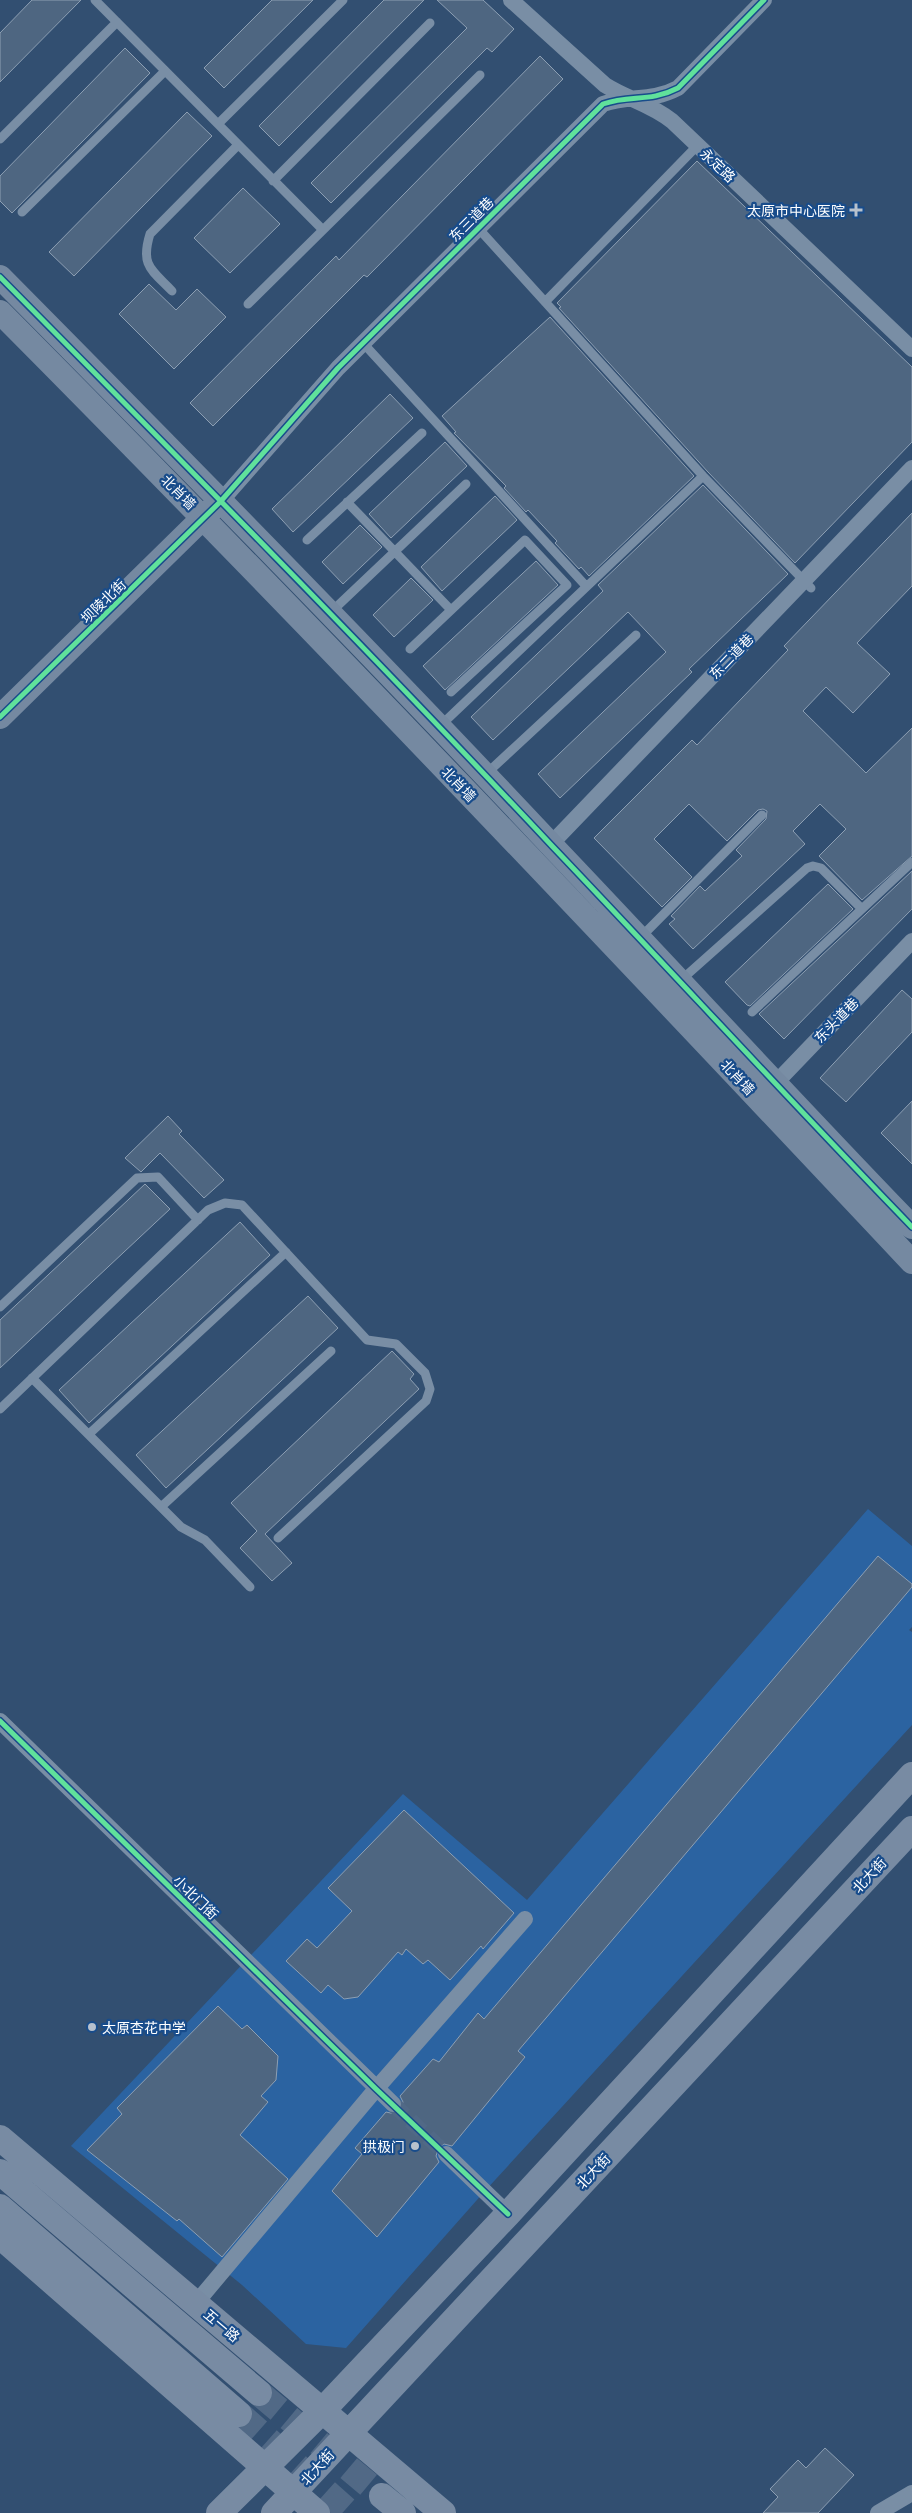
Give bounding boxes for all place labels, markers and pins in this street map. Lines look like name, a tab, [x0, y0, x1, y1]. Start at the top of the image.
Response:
place label: 太原市中心医院	[747, 202, 845, 219]
marker: 太原市中心医院	[849, 203, 863, 217]
place label: 太原杏花中学	[102, 2019, 186, 2036]
marker: 太原杏花中学	[86, 2021, 98, 2033]
place label: 拱极门	[363, 2138, 405, 2155]
marker: 拱极门	[409, 2140, 421, 2152]

